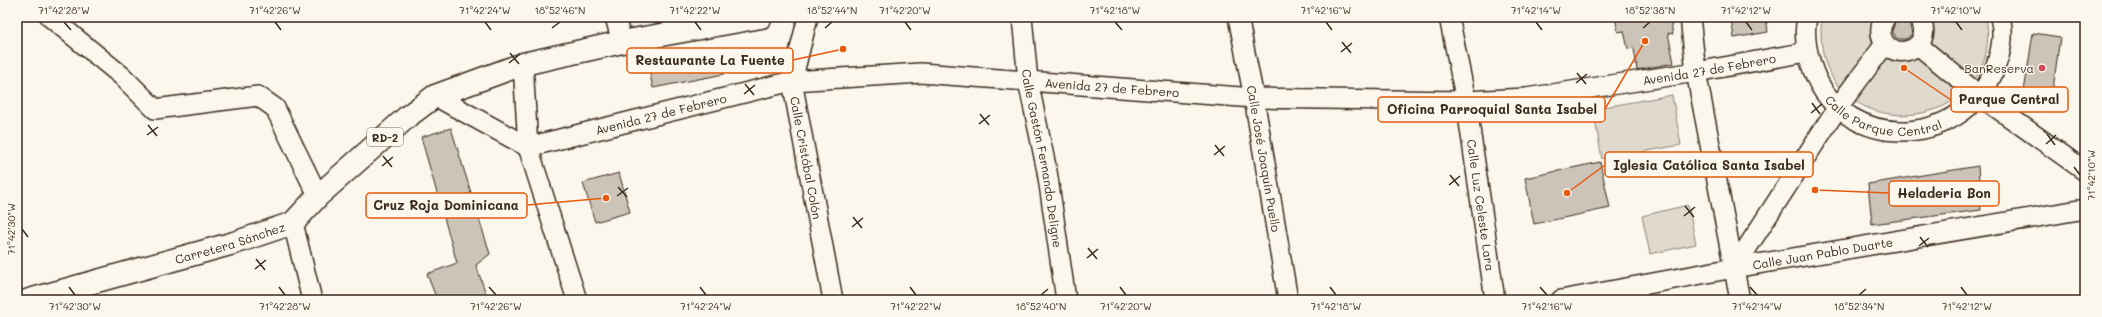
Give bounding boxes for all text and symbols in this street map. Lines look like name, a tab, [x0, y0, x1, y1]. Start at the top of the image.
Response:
text: 71°42'28"W	[38, 3, 90, 17]
text: 71°42'26"W	[249, 3, 301, 17]
text: 71°42'24"W	[459, 3, 511, 17]
text: 18°52'46"N	[535, 3, 585, 17]
text: 71°42'22"W	[670, 3, 721, 17]
text: 18°52'44"N	[807, 3, 857, 17]
text: 71°42'20"W	[879, 3, 931, 17]
text: 71°42'18"W	[1090, 3, 1140, 17]
text: 71°42'16"W	[1301, 3, 1351, 17]
text: 71°42'14"W	[1511, 3, 1561, 17]
text: 18°52'38"N	[1625, 3, 1675, 17]
text: 71°42'12"W	[1721, 3, 1771, 17]
text: 71°42'10"W	[1931, 3, 1981, 17]
callout: Restaurante La Fuente	[627, 48, 793, 73]
street label: Avenida 27 de Febrero	[1642, 50, 1777, 88]
text: Restaurante La Fuente	[635, 51, 785, 68]
place label: BanReserva	[1964, 60, 2034, 76]
marker: BanReserva	[2037, 63, 2047, 73]
street label: Calle Gastón Fernando Deligne	[1019, 68, 1066, 249]
street label: Avenida 27 de Febrero	[1044, 74, 1180, 100]
street label: Calle José Joaquín Puello	[1244, 84, 1284, 233]
callout: Parque Central	[1951, 87, 2068, 112]
street label: Avenida 27 de Febrero	[594, 90, 728, 138]
text: Parque Central	[1959, 90, 2059, 107]
street label: Calle Parque Central	[1822, 92, 1944, 139]
street label: Calle Cristóbal Colón	[787, 95, 826, 220]
callout: Oficina Parroquial Santa Isabel	[1378, 97, 1605, 122]
text: Oficina Parroquial Santa Isabel	[1387, 100, 1597, 117]
road number: RD-2	[367, 128, 403, 146]
street label: Calle Luz Celeste Lara	[1464, 138, 1499, 272]
text: 71°42'10"W	[2084, 150, 2098, 200]
callout: Iglesia Católica Santa Isabel	[1605, 152, 1813, 177]
text: Iglesia Católica Santa Isabel	[1613, 156, 1805, 173]
callout: Heladeria Bon	[1889, 181, 1999, 206]
text: Heladeria Bon	[1897, 184, 1991, 201]
callout: Cruz Roja Dominicana	[366, 193, 527, 218]
text: Cruz Roja Dominicana	[373, 196, 519, 213]
text: 71°42'30"W	[4, 203, 18, 255]
street label: Carretera Sánchez	[173, 218, 288, 267]
street label: Calle Juan Pablo Duarte	[1751, 233, 1894, 273]
text: 71°42'30"W	[49, 299, 101, 313]
text: 71°42'28"W	[259, 299, 311, 313]
text: 71°42'26"W	[470, 299, 522, 313]
text: 71°42'24"W	[680, 299, 732, 313]
text: 71°42'22"W	[891, 299, 942, 313]
text: 18°52'40"N	[1016, 299, 1066, 313]
text: 71°42'20"W	[1100, 299, 1152, 313]
text: 71°42'18"W	[1311, 299, 1361, 313]
text: 71°42'16"W	[1522, 299, 1572, 313]
text: 71°42'14"W	[1732, 299, 1782, 313]
text: 18°52'34"N	[1834, 299, 1884, 313]
text: 71°42'12"W	[1942, 299, 1992, 313]

